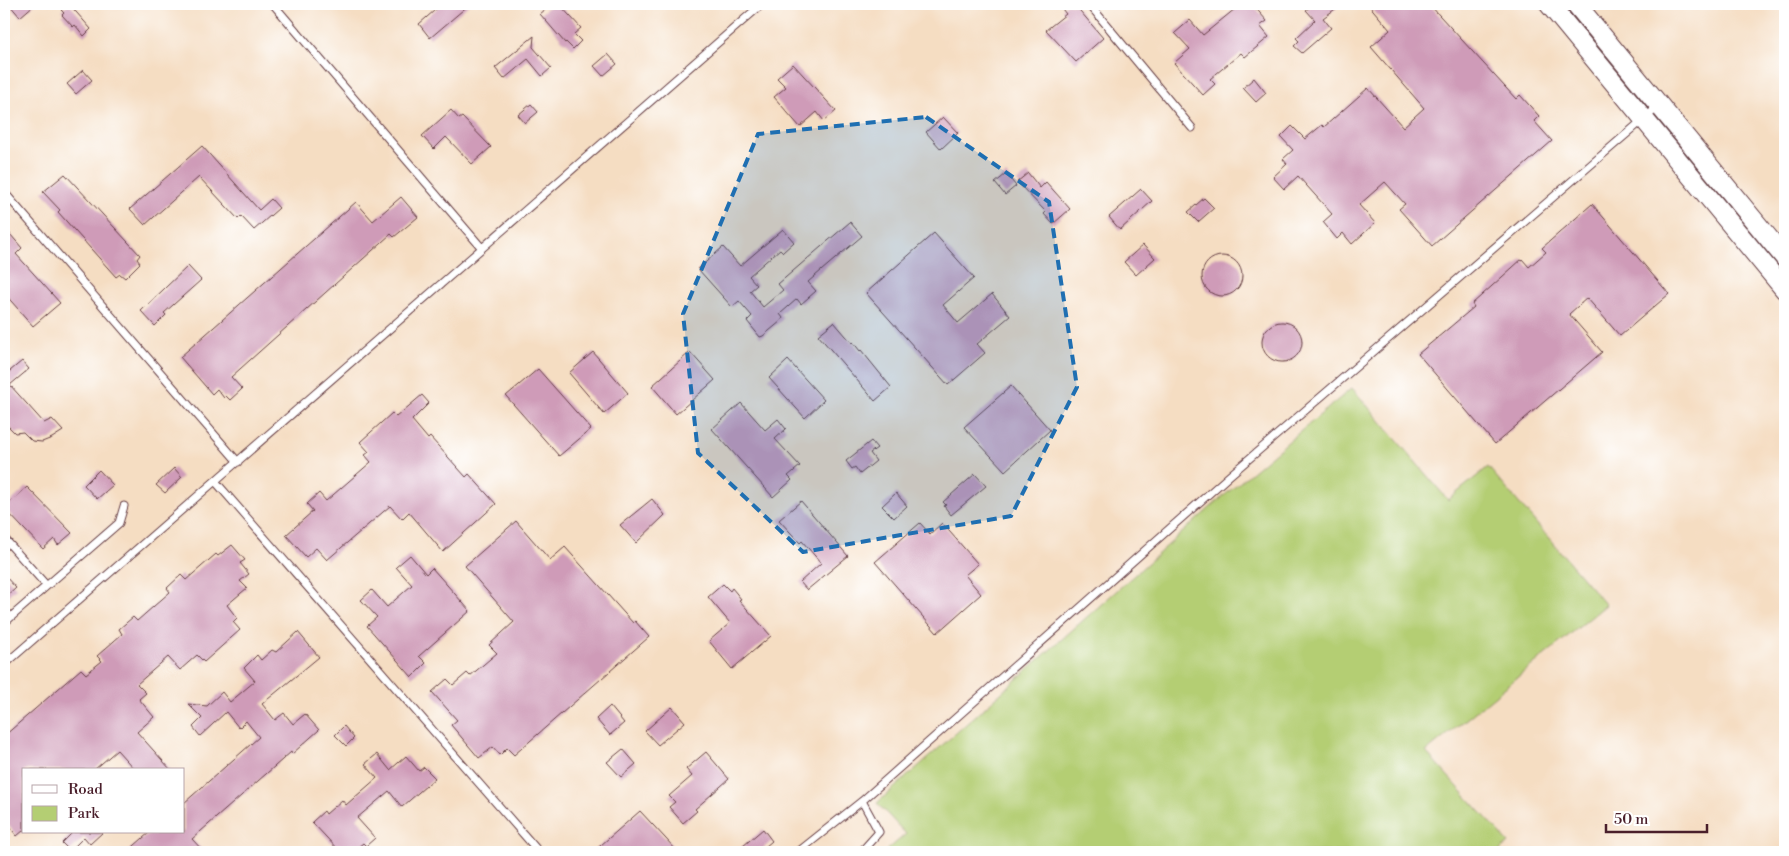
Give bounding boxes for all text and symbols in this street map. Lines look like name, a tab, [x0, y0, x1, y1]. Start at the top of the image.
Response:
legend	[22, 768, 185, 834]
text: Road	[68, 780, 103, 799]
scale bar	[1606, 801, 1708, 833]
text: Park	[68, 804, 100, 823]
text: 50 m	[1614, 810, 1648, 829]

